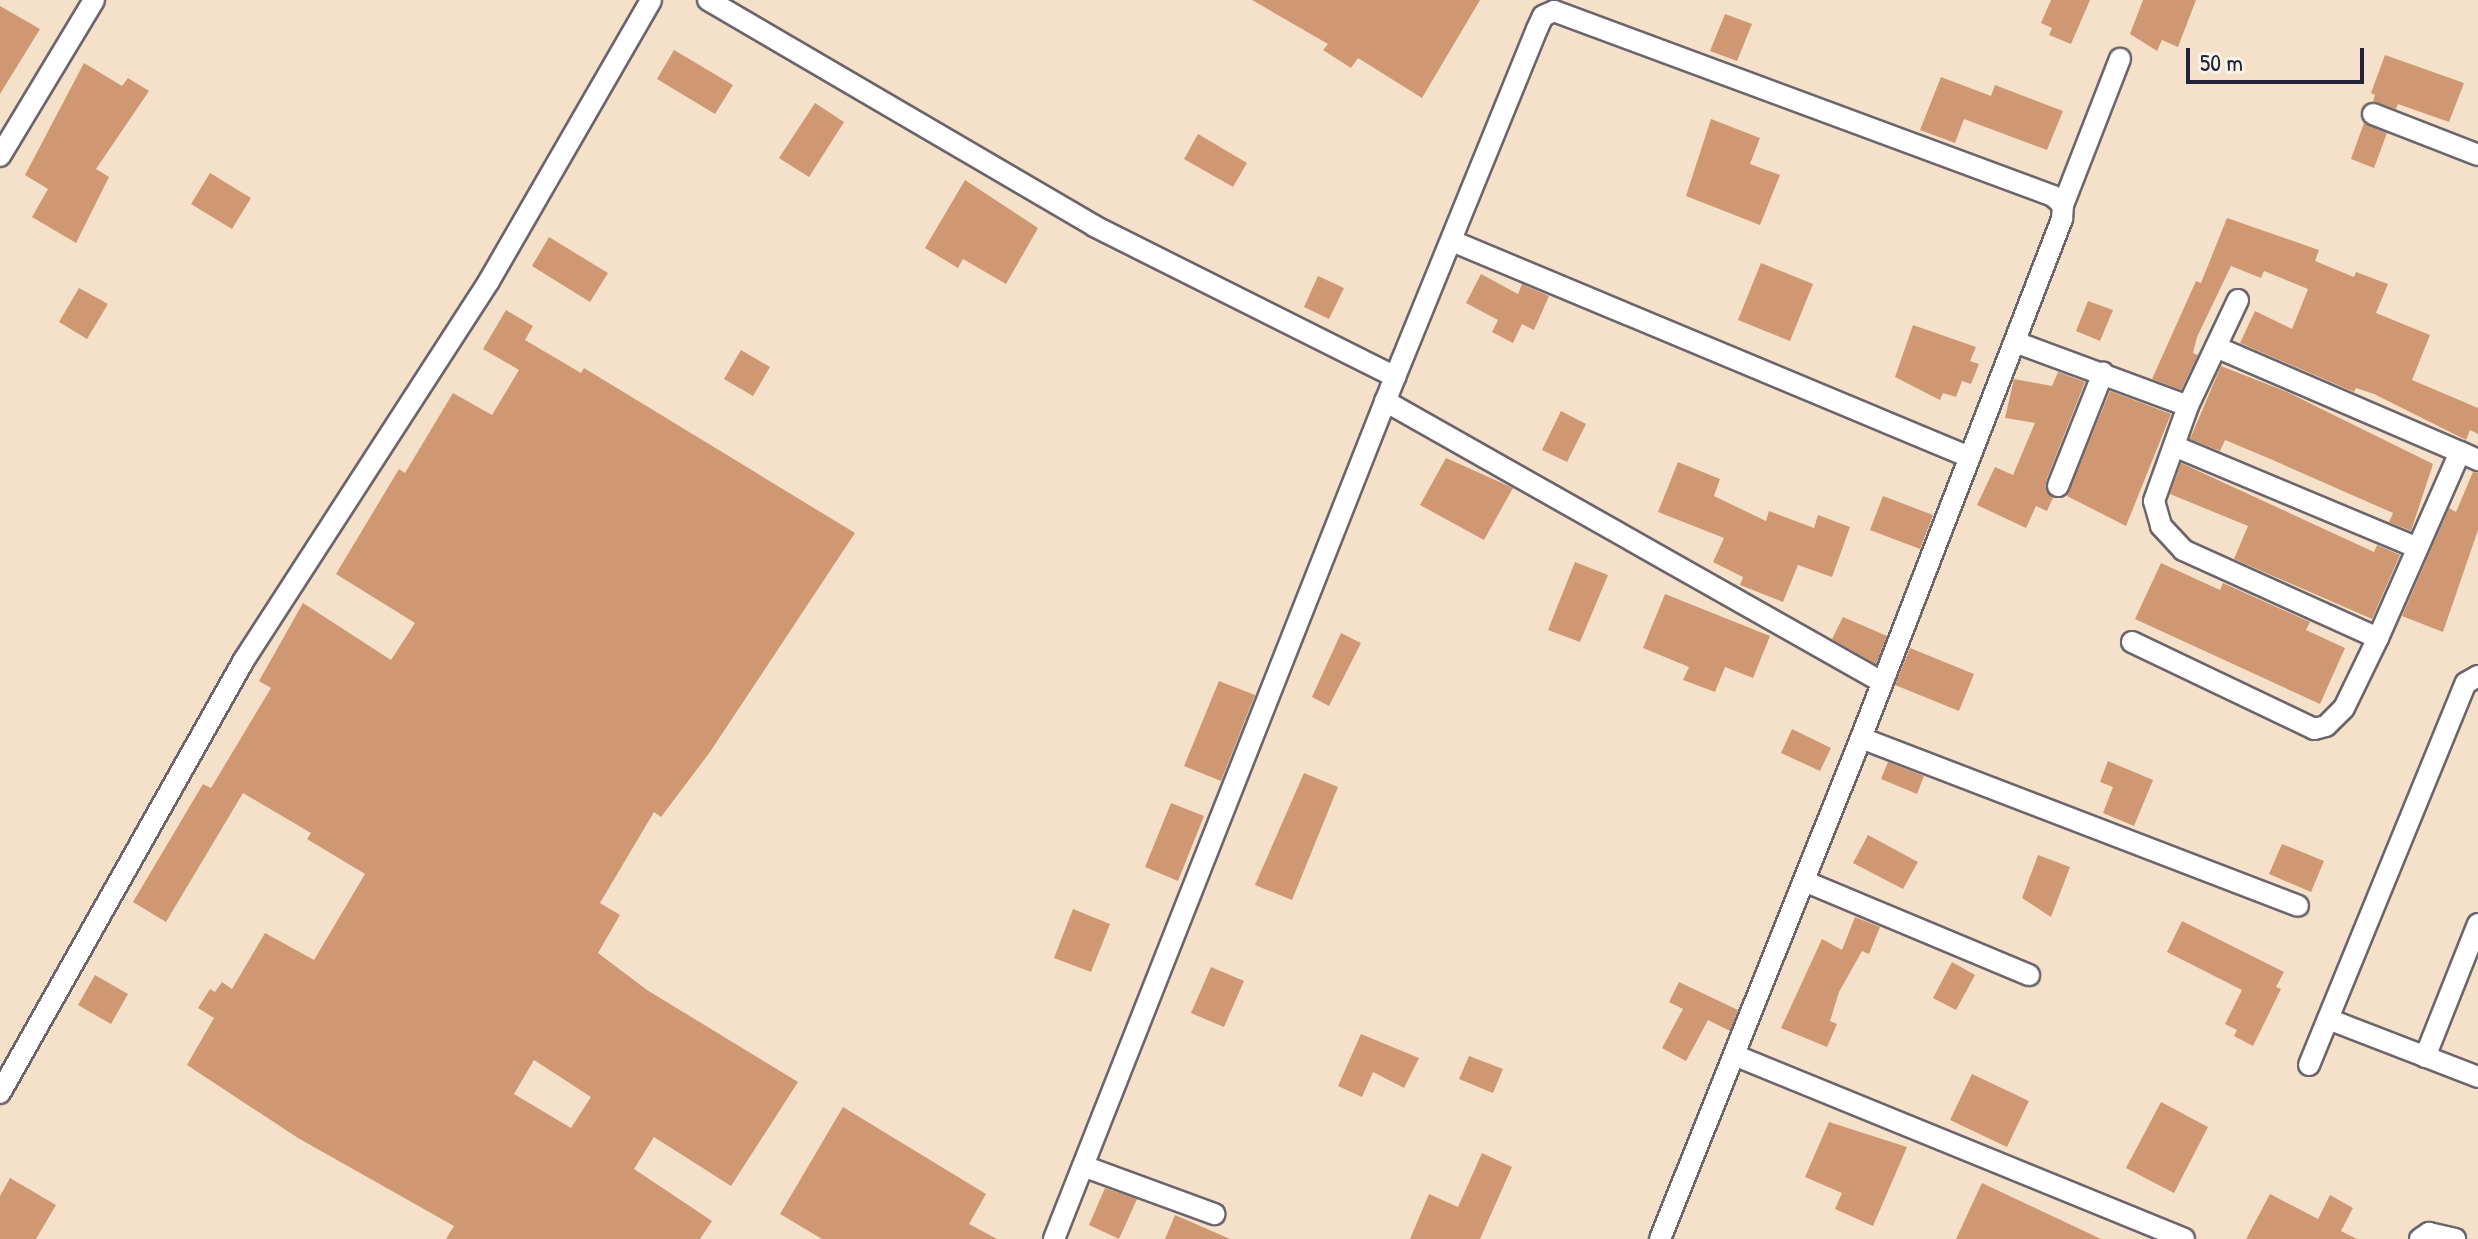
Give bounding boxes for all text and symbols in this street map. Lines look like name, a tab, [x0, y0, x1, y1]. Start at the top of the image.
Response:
scale bar	[2190, 32, 2368, 82]
text: 50 m	[2200, 46, 2243, 78]

